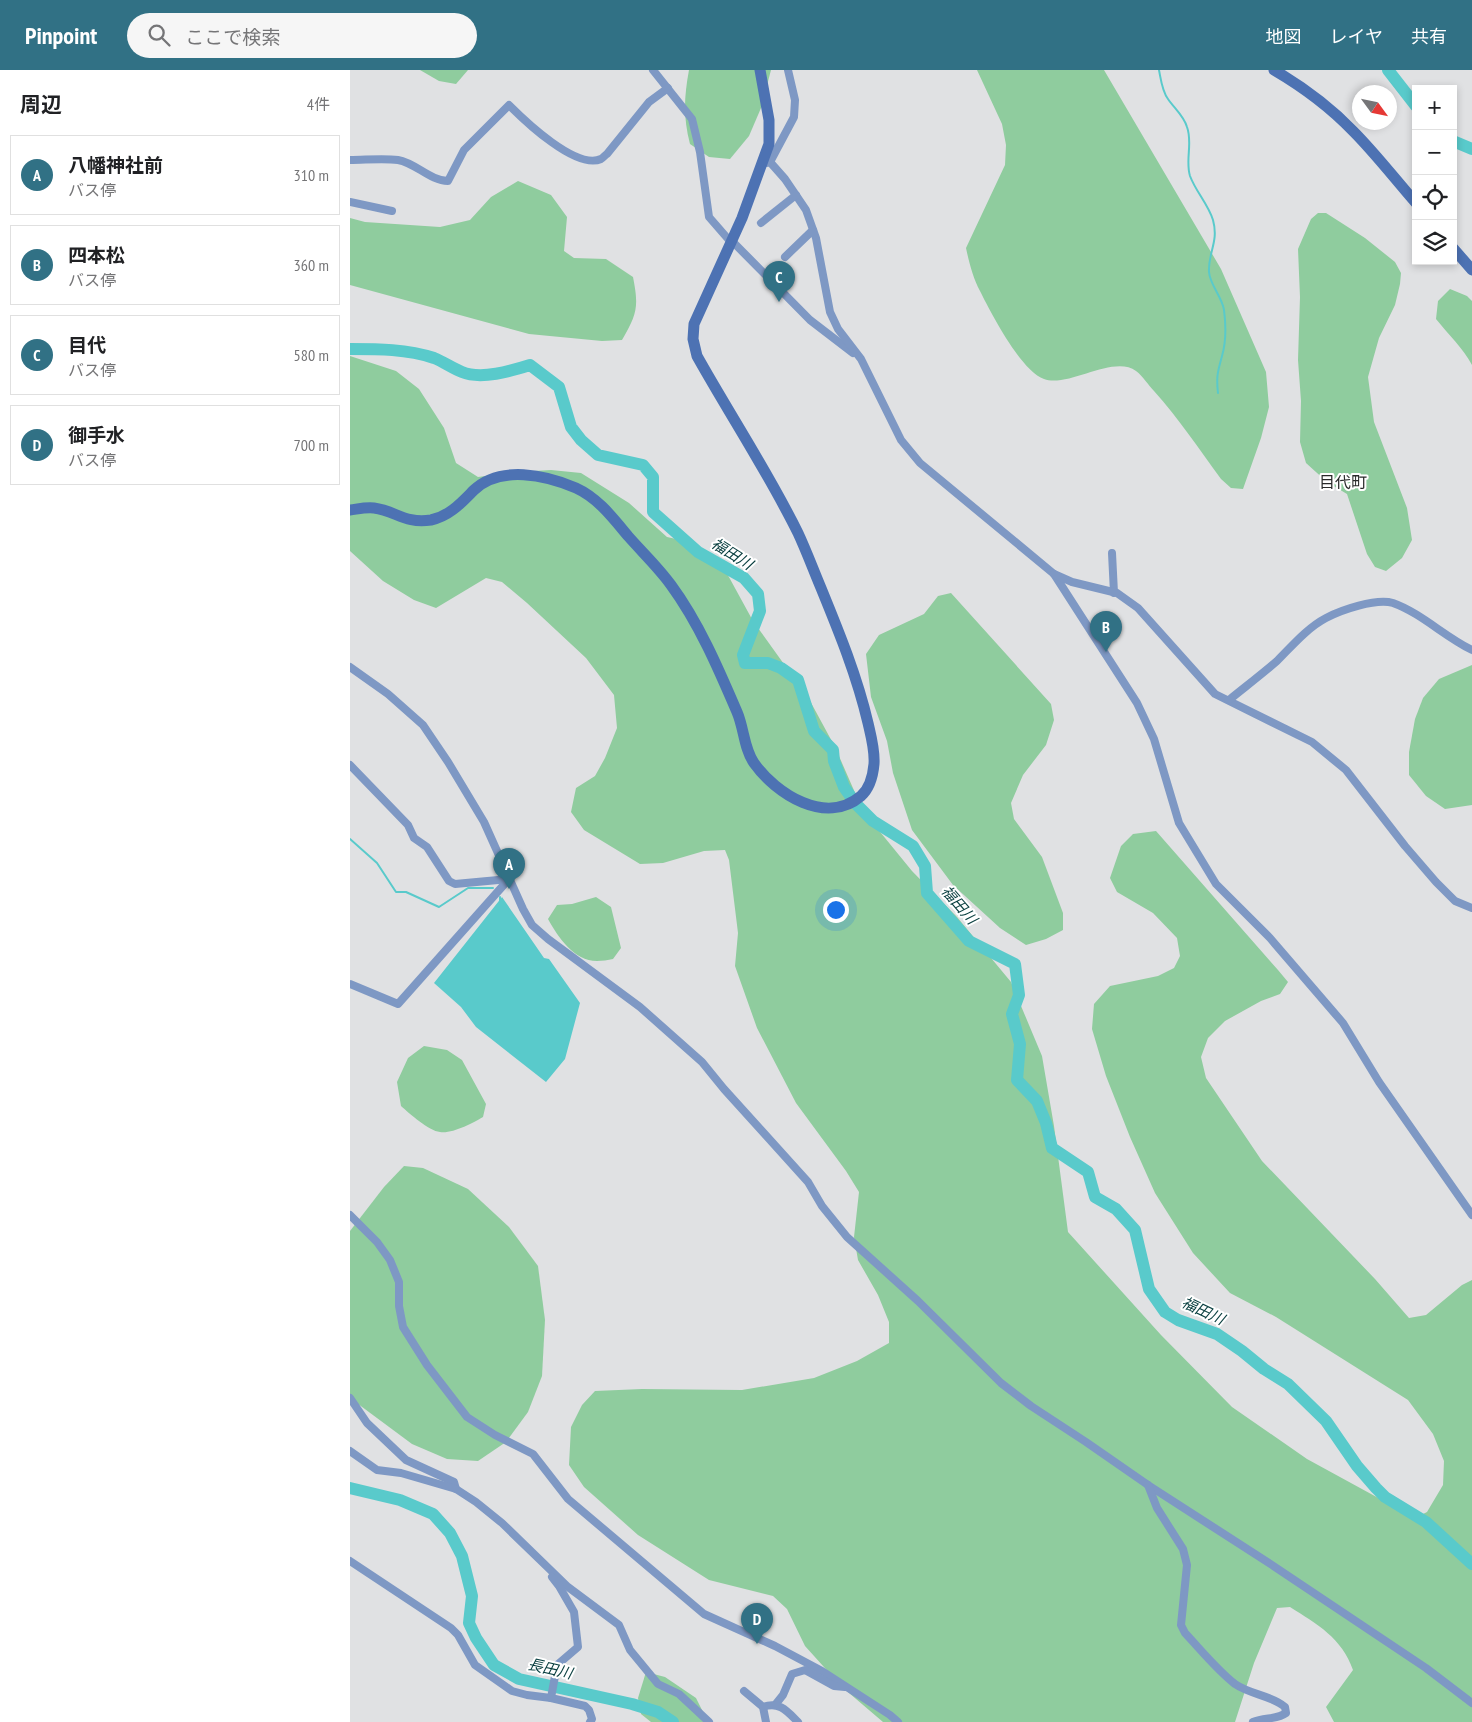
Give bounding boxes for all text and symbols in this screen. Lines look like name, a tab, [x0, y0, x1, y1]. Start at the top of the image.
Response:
search box	[127, 13, 477, 58]
text: Pinpoint	[25, 20, 97, 51]
icon: search	[145, 21, 173, 49]
text: ここで検索	[185, 25, 280, 49]
text: 地図	[1266, 25, 1302, 48]
text: レイヤ	[1330, 25, 1383, 48]
text: 共有	[1411, 25, 1447, 48]
north arrow	[1352, 85, 1397, 130]
map controls	[1412, 85, 1457, 265]
button: +	[1412, 85, 1457, 130]
text: 周辺	[20, 91, 62, 118]
text: 4件	[307, 94, 330, 114]
button: −	[1412, 130, 1457, 175]
text: 八幡神社前	[68, 153, 163, 177]
text: A	[33, 165, 41, 185]
text: 310 m	[294, 165, 329, 185]
button: locate	[1412, 175, 1457, 220]
text: バス停	[68, 180, 116, 200]
button: layers	[1412, 220, 1457, 265]
text: 四本松	[68, 243, 125, 267]
text: B	[33, 255, 41, 275]
text: 360 m	[294, 255, 329, 275]
pin: C	[763, 261, 795, 302]
text: バス停	[68, 270, 116, 290]
text: 目代	[68, 333, 106, 357]
text: C	[33, 345, 41, 365]
text: 580 m	[294, 345, 329, 365]
text: バス停	[68, 360, 116, 380]
text: 御手水	[68, 423, 125, 447]
text: D	[33, 435, 41, 455]
text: 700 m	[294, 435, 329, 455]
text: バス停	[68, 450, 116, 470]
district label: 目代町	[1319, 472, 1367, 492]
water label: 福田川	[708, 534, 758, 575]
pin: B	[1090, 611, 1122, 652]
pin: A	[493, 848, 525, 889]
water label: 福田川	[937, 881, 983, 929]
your location	[823, 897, 849, 923]
water label: 福田川	[1179, 1292, 1229, 1330]
pin: D	[741, 1603, 773, 1644]
water label: 長田川	[526, 1654, 576, 1683]

